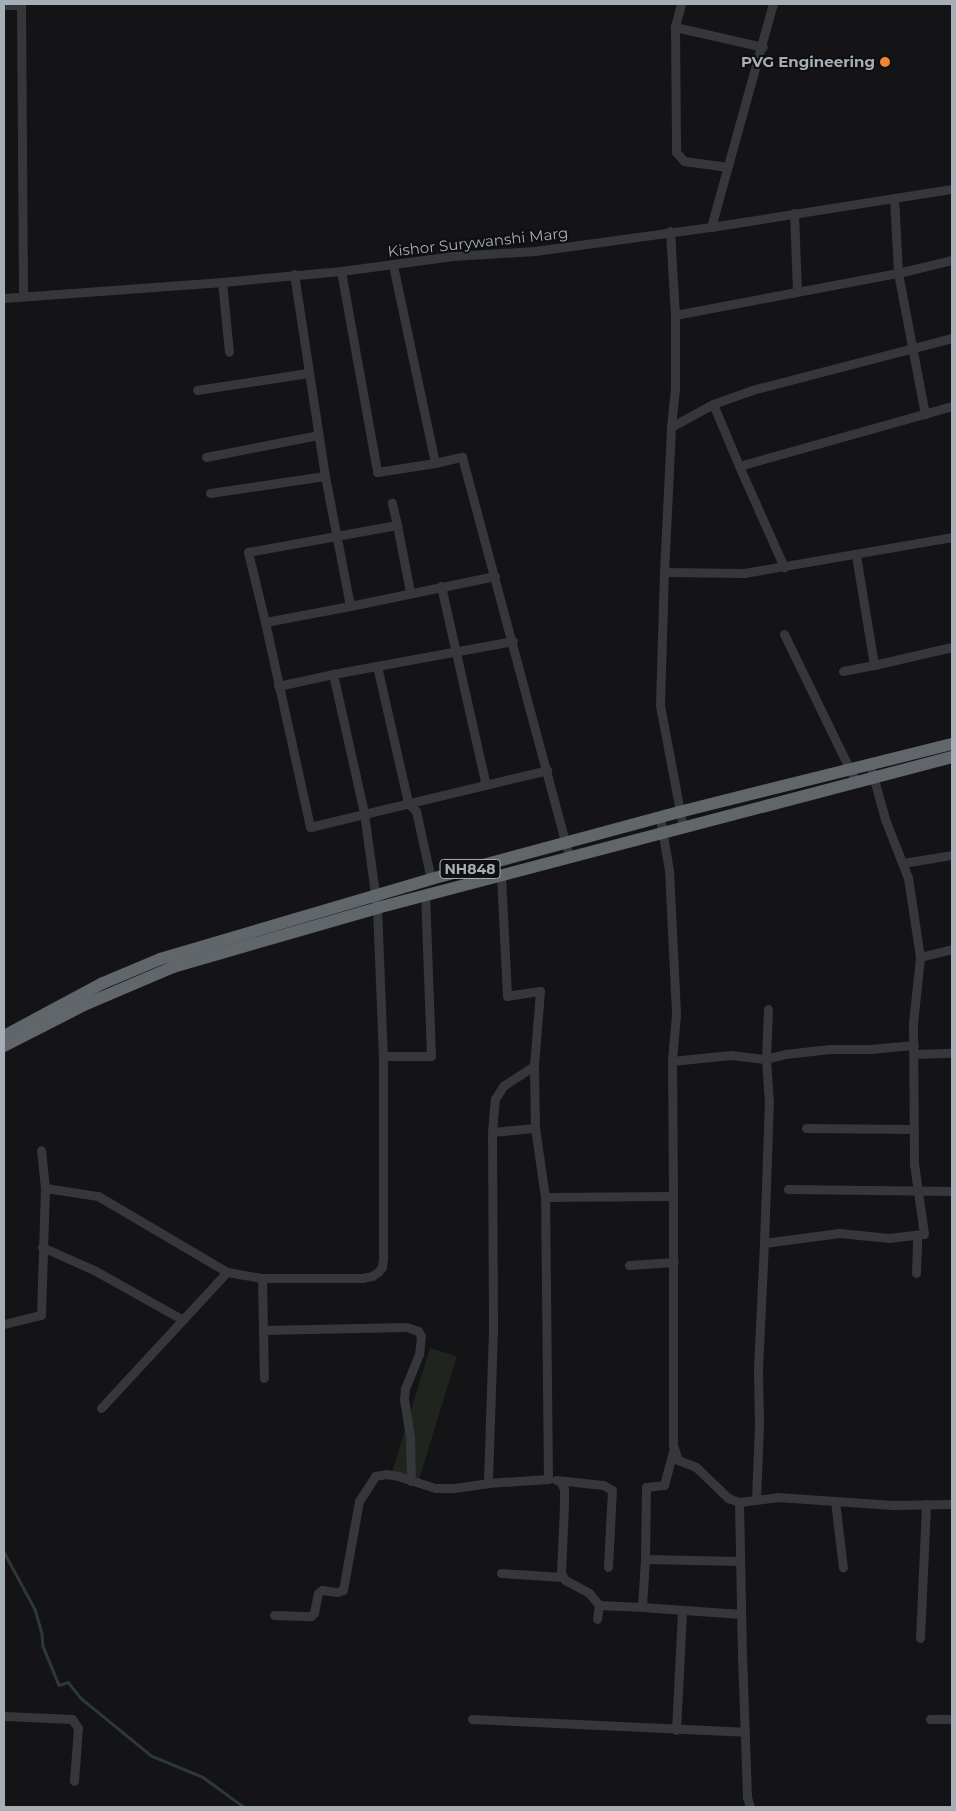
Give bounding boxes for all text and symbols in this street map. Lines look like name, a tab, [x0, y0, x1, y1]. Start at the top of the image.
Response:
place label: PVG Engineering	[741, 53, 875, 71]
marker: PVG Engineering	[879, 56, 891, 68]
street label: Kishor Surywanshi Marg	[387, 224, 569, 260]
road number: NH848	[439, 858, 501, 881]

